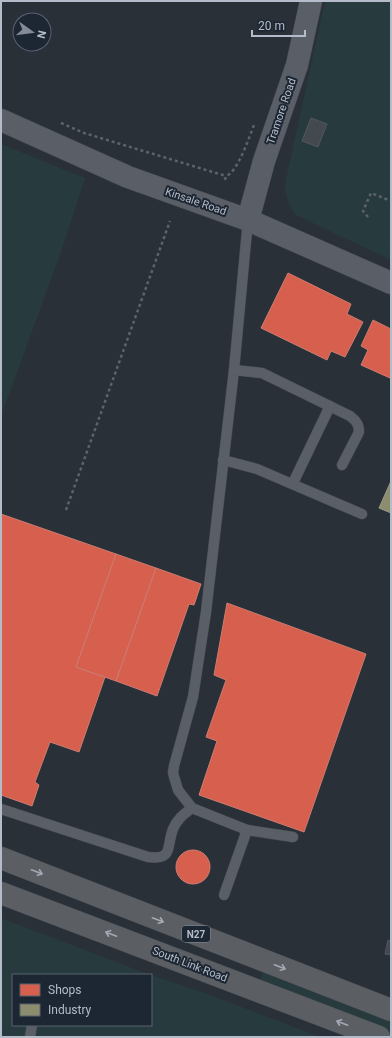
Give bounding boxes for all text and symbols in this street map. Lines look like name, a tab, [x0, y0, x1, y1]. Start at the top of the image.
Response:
north arrow	[12, 12, 52, 52]
scale bar	[252, 12, 305, 38]
text: 20 m	[258, 19, 285, 33]
text: N	[34, 29, 48, 40]
street label: Tramore Road	[264, 76, 299, 146]
street label: Kinsale Road	[164, 185, 228, 218]
one-way arrow	[31, 869, 43, 877]
one-way arrow	[152, 916, 164, 924]
road number: N27	[182, 926, 210, 942]
one-way arrow	[105, 930, 117, 938]
street label: South Link Road	[150, 944, 229, 985]
one-way arrow	[273, 963, 285, 971]
legend	[12, 974, 152, 1026]
text: Shops	[48, 983, 82, 997]
text: Industry	[48, 1003, 92, 1017]
one-way arrow	[337, 1018, 349, 1026]

